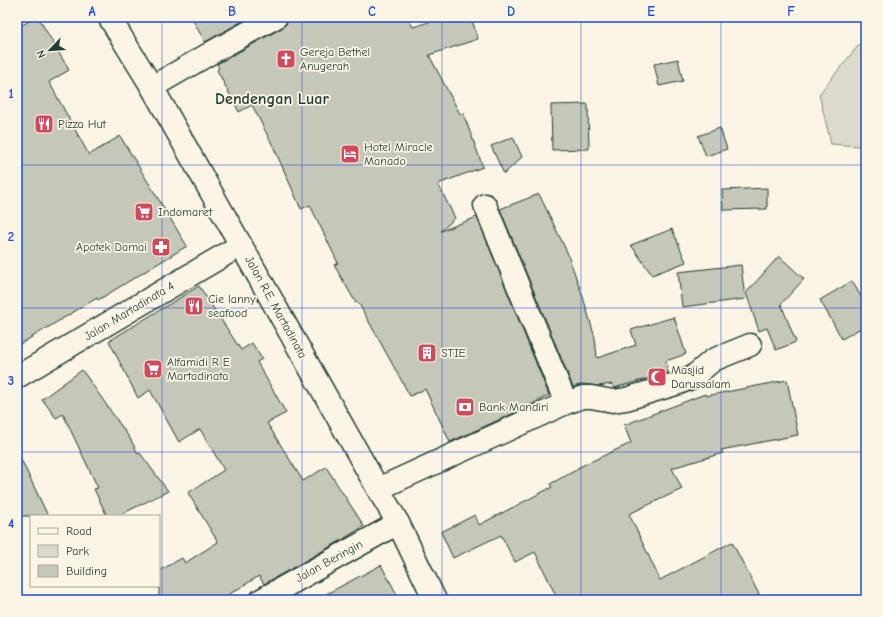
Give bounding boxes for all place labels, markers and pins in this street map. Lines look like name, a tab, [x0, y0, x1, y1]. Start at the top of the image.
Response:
place label: Gereja Bethel Anugerah	[300, 45, 370, 73]
church icon: Gereja Bethel Anugerah	[275, 48, 297, 70]
restaurant icon: Pizza Hut	[33, 113, 55, 135]
place label: Pizza Hut	[58, 117, 107, 131]
place label: Hotel Miracle Manado	[364, 140, 433, 168]
hotel icon: Hotel Miracle Manado	[339, 143, 361, 165]
supermarket icon: Indomaret	[133, 201, 155, 223]
place label: Indomaret	[158, 205, 213, 219]
pharmacy icon: Apotek Damai	[150, 236, 172, 258]
place label: Apotek Damai	[76, 240, 147, 254]
place label: Cie lanny seafood	[208, 292, 256, 320]
restaurant icon: Cie lanny seafood	[183, 295, 205, 317]
building icon: STIE	[416, 342, 438, 364]
place label: STIE	[441, 346, 466, 360]
place label: Alfamidi R E Martadinata	[167, 355, 230, 383]
supermarket icon: Alfamidi R E Martadinata	[142, 358, 164, 380]
place label: Masjid Darussalam	[671, 363, 731, 391]
mosque icon: Masjid Darussalam	[646, 366, 668, 388]
bank icon: Bank Mandiri	[454, 396, 476, 418]
place label: Bank Mandiri	[479, 400, 549, 414]

